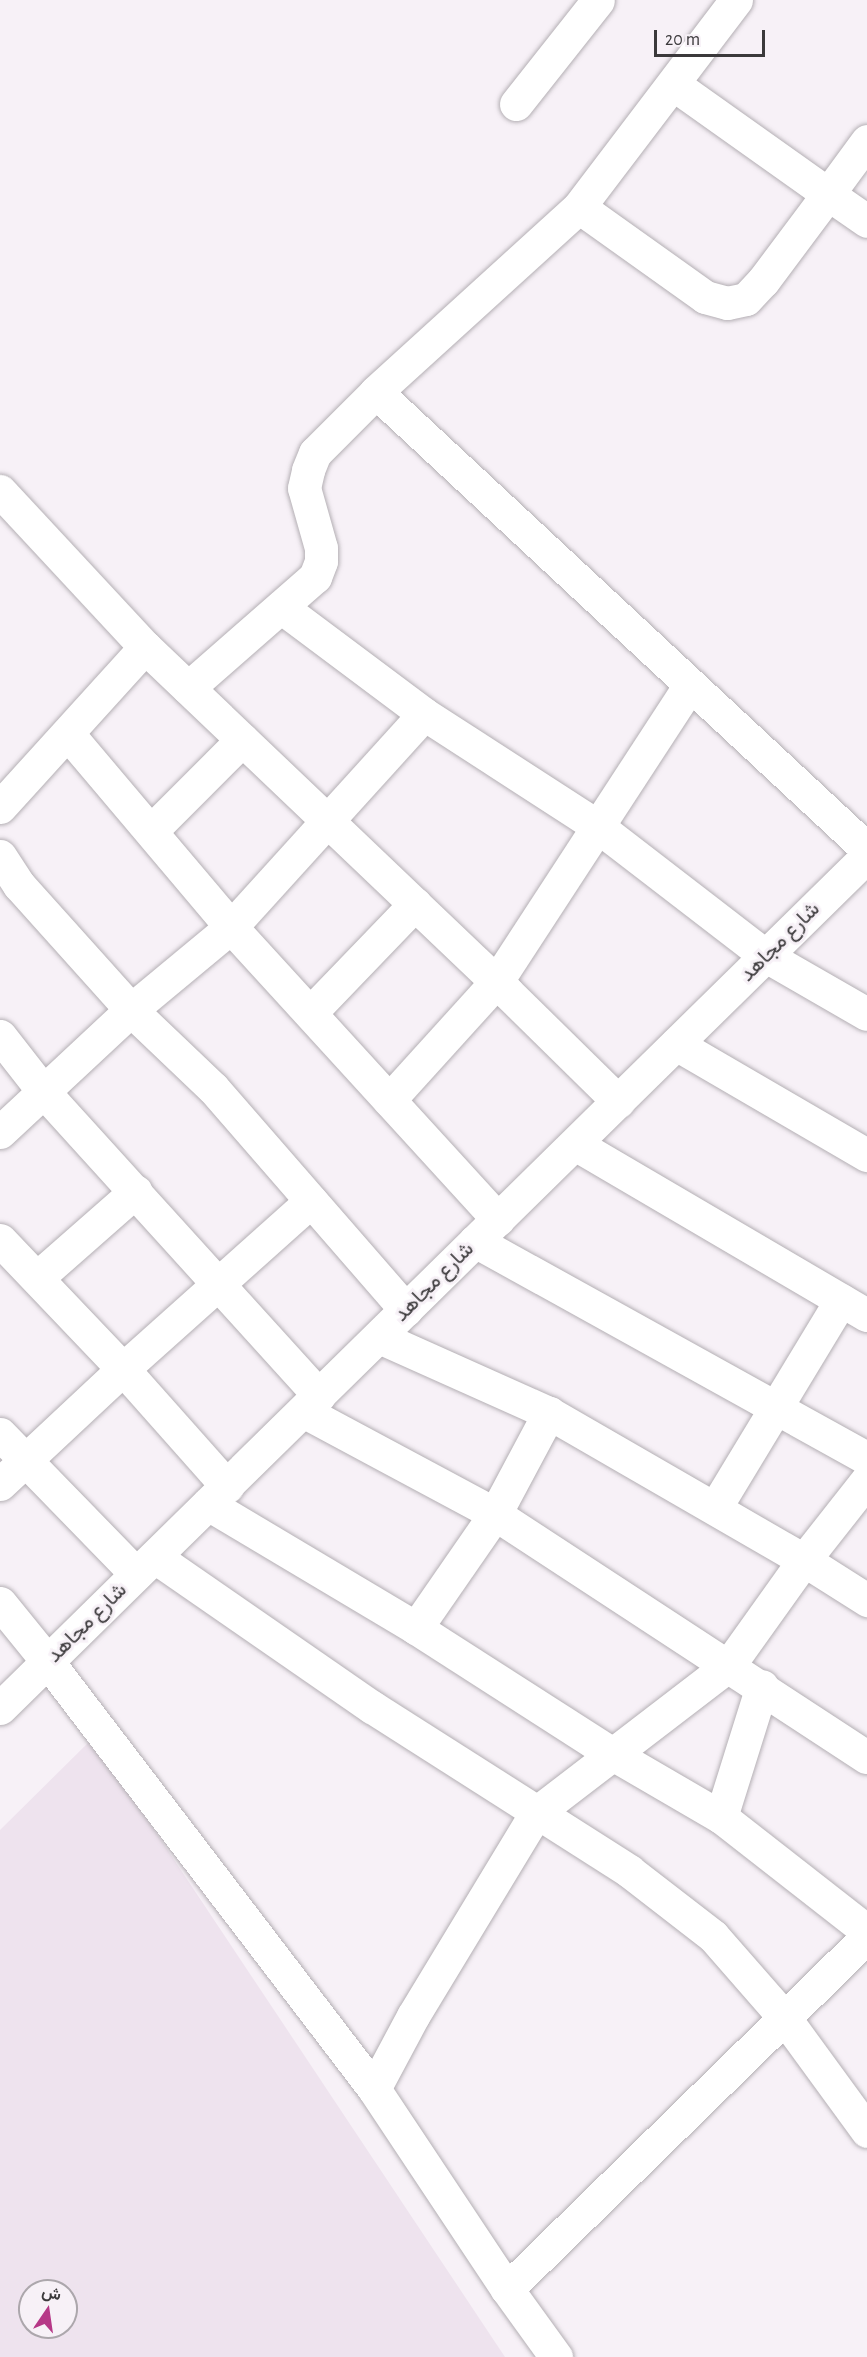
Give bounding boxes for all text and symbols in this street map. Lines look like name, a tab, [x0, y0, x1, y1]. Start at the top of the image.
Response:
scale bar	[657, 18, 768, 56]
text: 20 m	[665, 31, 700, 49]
street label: شارع مجاهد	[735, 897, 825, 987]
street label: شارع مجاهد	[389, 1237, 479, 1327]
street label: شارع مجاهد	[42, 1578, 132, 1668]
north arrow	[18, 2279, 78, 2339]
text: ش	[40, 2283, 63, 2303]

